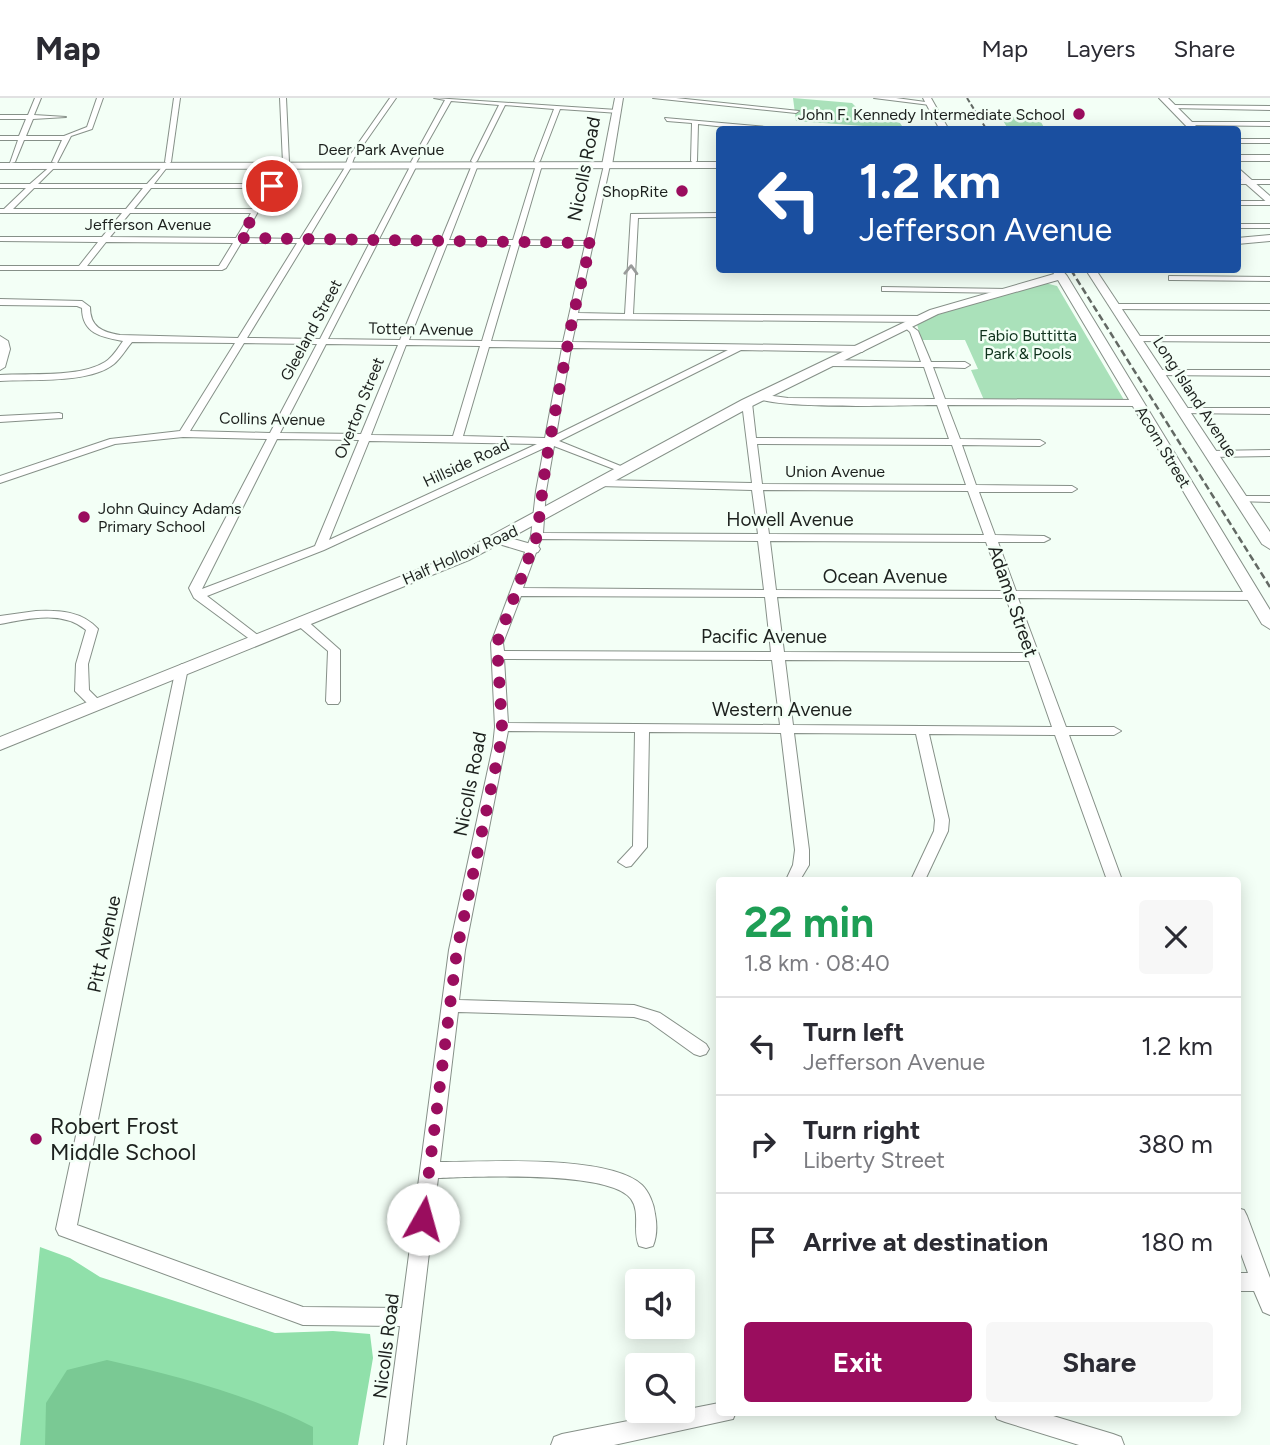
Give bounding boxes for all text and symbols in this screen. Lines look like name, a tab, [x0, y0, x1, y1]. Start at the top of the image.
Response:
text: Map	[35, 29, 101, 68]
text: Map	[981, 34, 1028, 63]
text: Layers	[1066, 34, 1135, 63]
text: Share	[1173, 34, 1235, 63]
place label: John F. Kennedy Intermediate School	[798, 105, 1065, 124]
marker: John F. Kennedy Intermediate School	[1071, 106, 1087, 122]
street label: Nicolls Road	[563, 115, 605, 223]
street label: Deer Park Avenue	[318, 140, 444, 159]
text: 1.2 km	[859, 151, 1001, 210]
icon: left	[744, 154, 835, 245]
pin	[242, 156, 302, 216]
icon: arrive	[253, 167, 291, 205]
place label: ShopRite	[602, 182, 668, 201]
marker: ShopRite	[674, 183, 690, 199]
text: Jefferson Avenue	[859, 211, 1112, 249]
street label: Jefferson Avenue	[85, 215, 212, 234]
one-way arrow	[623, 264, 638, 275]
street label: Gleeland Street	[276, 276, 346, 384]
street label: Totten Avenue	[368, 319, 474, 339]
park label: Fabio Buttitta Park & Pools	[979, 326, 1077, 363]
street label: Long Island Avenue	[1149, 333, 1241, 461]
street label: Overton Street	[330, 355, 388, 461]
street label: Acorn Street	[1131, 403, 1195, 491]
street label: Collins Avenue	[219, 409, 325, 429]
street label: Hillside Road	[420, 435, 512, 491]
street label: Union Avenue	[785, 462, 885, 481]
place label: John Quincy Adams Primary School	[98, 499, 242, 536]
street label: Howell Avenue	[726, 508, 854, 531]
marker: John Quincy Adams Primary School	[76, 509, 92, 525]
street label: Half Hollow Road	[399, 521, 521, 589]
street label: Adams Street	[983, 542, 1043, 660]
street label: Ocean Avenue	[823, 565, 947, 588]
street label: Pacific Avenue	[701, 625, 827, 648]
street label: Western Avenue	[712, 698, 852, 721]
street label: Nicolls Road	[449, 730, 491, 838]
street label: Pitt Avenue	[82, 893, 126, 995]
text: 22 min	[744, 897, 874, 948]
button: close	[1139, 900, 1213, 974]
text: 1.8 km · 08:40	[744, 949, 890, 977]
text: Turn left	[803, 1016, 904, 1048]
icon: left	[744, 1027, 782, 1065]
text: 1.2 km	[1141, 1030, 1213, 1062]
text: Jefferson Avenue	[803, 1048, 985, 1076]
place label: Robert Frost Middle School	[50, 1112, 196, 1166]
text: Turn right	[803, 1114, 920, 1146]
icon: right	[744, 1125, 782, 1163]
text: 380 m	[1138, 1128, 1213, 1160]
marker: Robert Frost Middle School	[28, 1131, 44, 1147]
text: Liberty Street	[803, 1146, 945, 1174]
position arrow	[386, 1182, 460, 1256]
icon: arrive	[744, 1223, 782, 1261]
text: Arrive at destination	[803, 1226, 1048, 1258]
text: 180 m	[1141, 1226, 1213, 1258]
map controls	[625, 1269, 695, 1423]
button: sound	[625, 1269, 695, 1339]
street label: Nicolls Road	[368, 1292, 404, 1400]
button: Exit	[744, 1322, 972, 1402]
button: Share	[986, 1322, 1213, 1402]
button: search	[625, 1353, 695, 1423]

